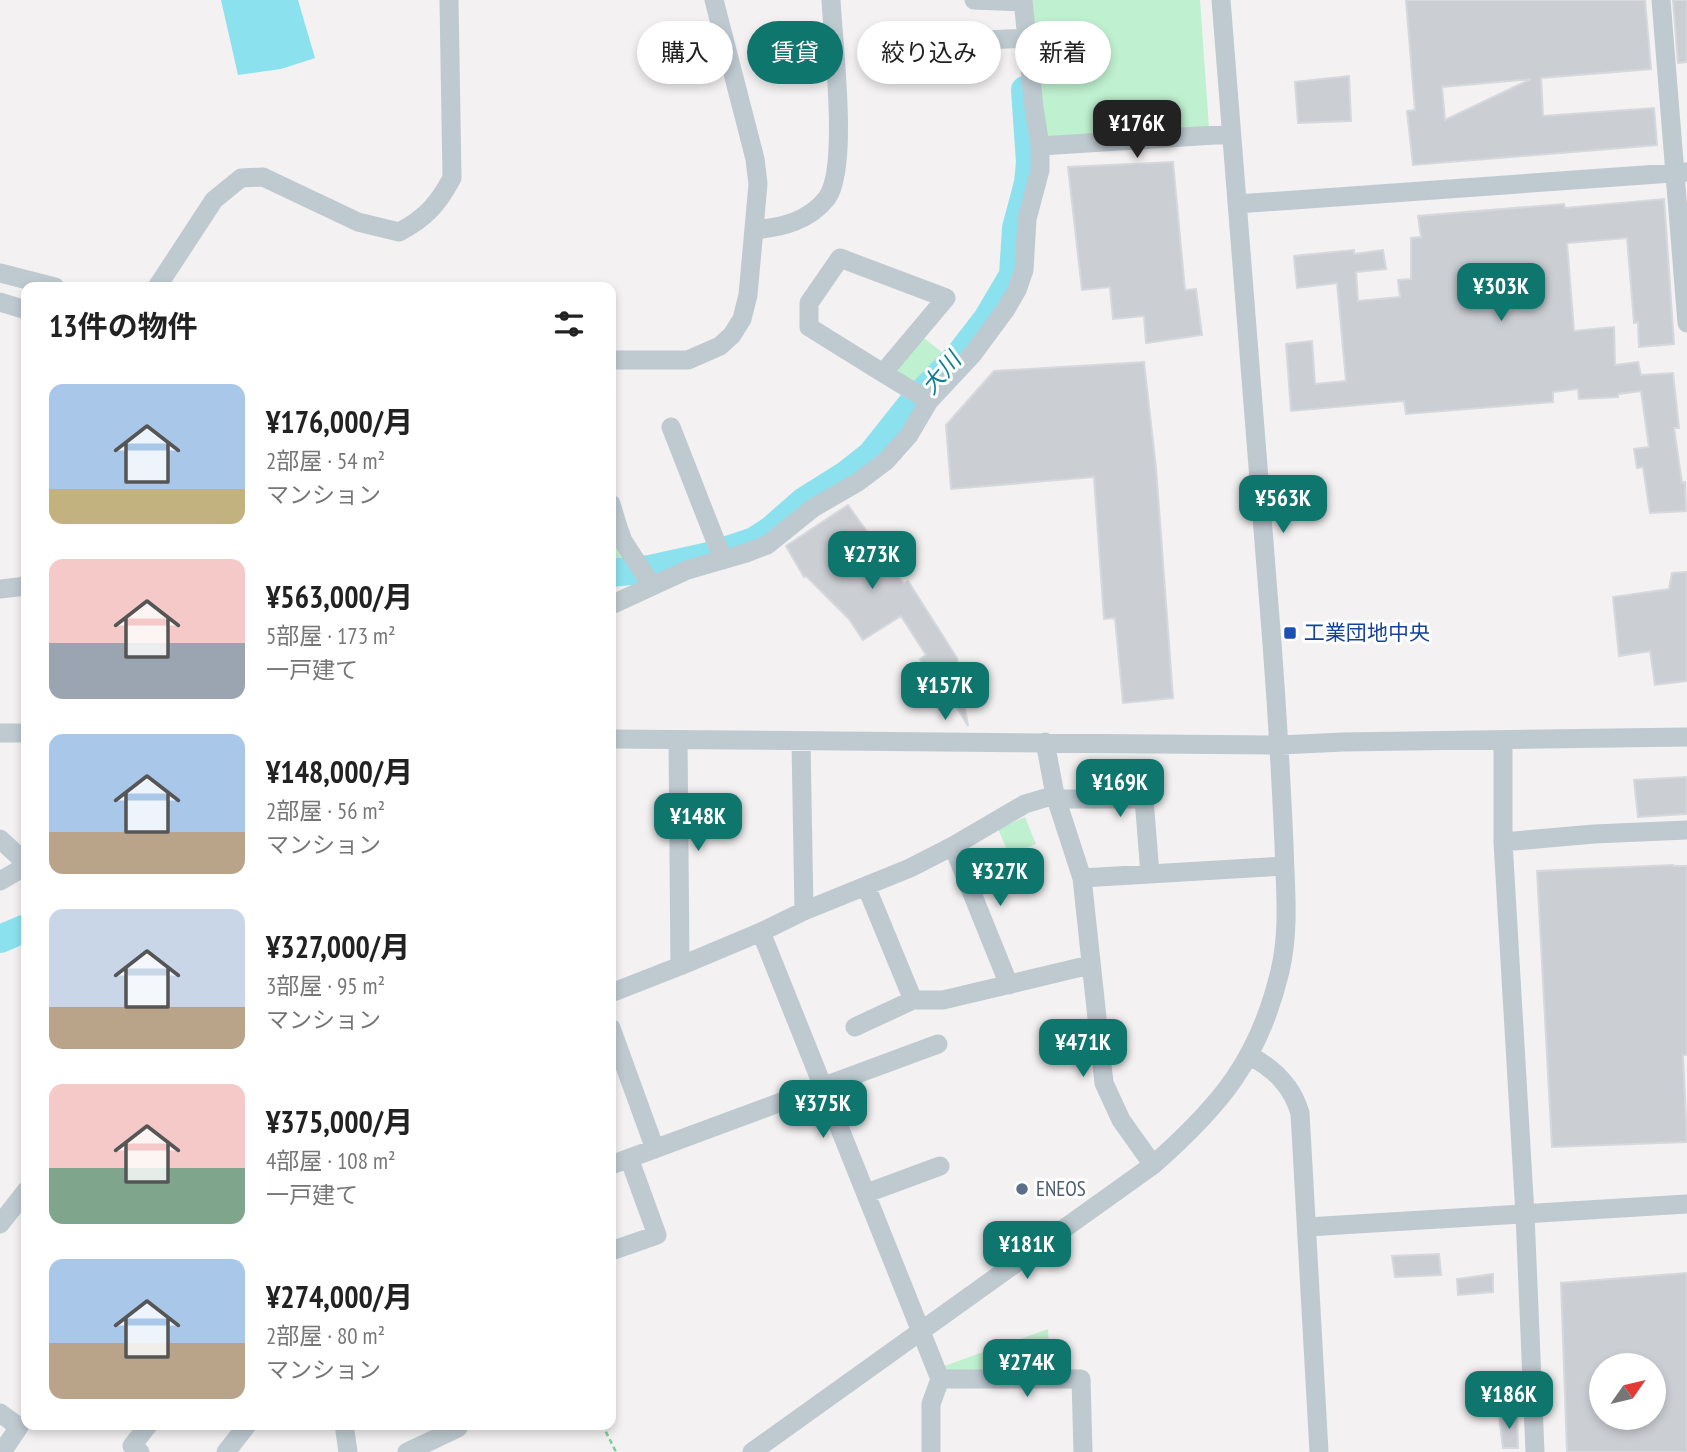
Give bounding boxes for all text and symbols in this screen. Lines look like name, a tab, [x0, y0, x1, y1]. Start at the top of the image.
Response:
chip: 購入	[637, 21, 733, 84]
chip: 賃貸	[747, 21, 843, 84]
chip: 絞り込み	[857, 21, 1001, 84]
chip: 新着	[1015, 21, 1111, 84]
pin: ¥176K	[1088, 100, 1186, 160]
text: ¥176K	[1109, 108, 1165, 137]
pin: ¥303K	[1452, 264, 1550, 323]
text: ¥303K	[1473, 271, 1529, 300]
icon: filters	[550, 305, 588, 343]
text: 13件の物件	[49, 306, 198, 345]
water label: 大川	[915, 343, 968, 400]
text: ¥176,000/月	[266, 402, 413, 441]
icon: home	[105, 412, 189, 496]
text: 2部屋 · 54 m²	[266, 446, 385, 475]
pin: ¥563K	[1234, 476, 1332, 535]
text: マンション	[266, 480, 381, 509]
text: ¥563K	[1255, 483, 1311, 512]
pin: ¥273K	[823, 532, 921, 591]
text: ¥273K	[844, 539, 900, 568]
text: ¥563,000/月	[266, 577, 413, 616]
icon: home	[105, 587, 189, 671]
place label: 工業団地中央	[1304, 619, 1430, 646]
text: 5部屋 · 173 m²	[266, 621, 396, 650]
marker: 工業団地中央	[1282, 625, 1298, 641]
text: 一戸建て	[266, 655, 358, 684]
pin: ¥157K	[896, 662, 994, 722]
text: ¥157K	[917, 670, 973, 699]
text: ¥148,000/月	[266, 752, 413, 791]
pin: ¥169K	[1071, 760, 1169, 819]
icon: home	[105, 762, 189, 846]
text: ¥169K	[1092, 767, 1148, 796]
pin: ¥148K	[649, 794, 747, 853]
text: 2部屋 · 56 m²	[266, 796, 385, 825]
text: ¥148K	[670, 801, 726, 830]
text: マンション	[266, 830, 381, 859]
pin: ¥327K	[951, 848, 1049, 908]
text: ¥327K	[972, 856, 1028, 885]
text: ¥327,000/月	[266, 927, 410, 966]
icon: home	[105, 937, 189, 1021]
text: 3部屋 · 95 m²	[266, 971, 385, 1000]
text: マンション	[266, 1005, 381, 1034]
pin: ¥471K	[1034, 1020, 1132, 1079]
text: ¥471K	[1055, 1027, 1111, 1056]
pin: ¥375K	[774, 1080, 872, 1140]
text: ¥375K	[795, 1088, 851, 1117]
text: ¥375,000/月	[266, 1102, 413, 1141]
icon: home	[105, 1112, 189, 1196]
text: 4部屋 · 108 m²	[266, 1146, 396, 1175]
place label: ENEOS	[1036, 1175, 1086, 1202]
text: 一戸建て	[266, 1180, 358, 1209]
marker: ENEOS	[1014, 1181, 1030, 1197]
pin: ¥181K	[978, 1222, 1076, 1281]
text: ¥181K	[999, 1229, 1055, 1258]
text: ¥274,000/月	[266, 1277, 413, 1316]
icon: home	[105, 1287, 189, 1371]
text: 2部屋 · 80 m²	[266, 1321, 385, 1350]
pin: ¥274K	[978, 1340, 1076, 1399]
text: ¥274K	[999, 1347, 1055, 1376]
north arrow	[1589, 1353, 1666, 1430]
map controls	[1589, 1353, 1666, 1430]
text: マンション	[266, 1355, 381, 1384]
pin: ¥186K	[1460, 1372, 1558, 1431]
text: ¥186K	[1481, 1379, 1537, 1408]

